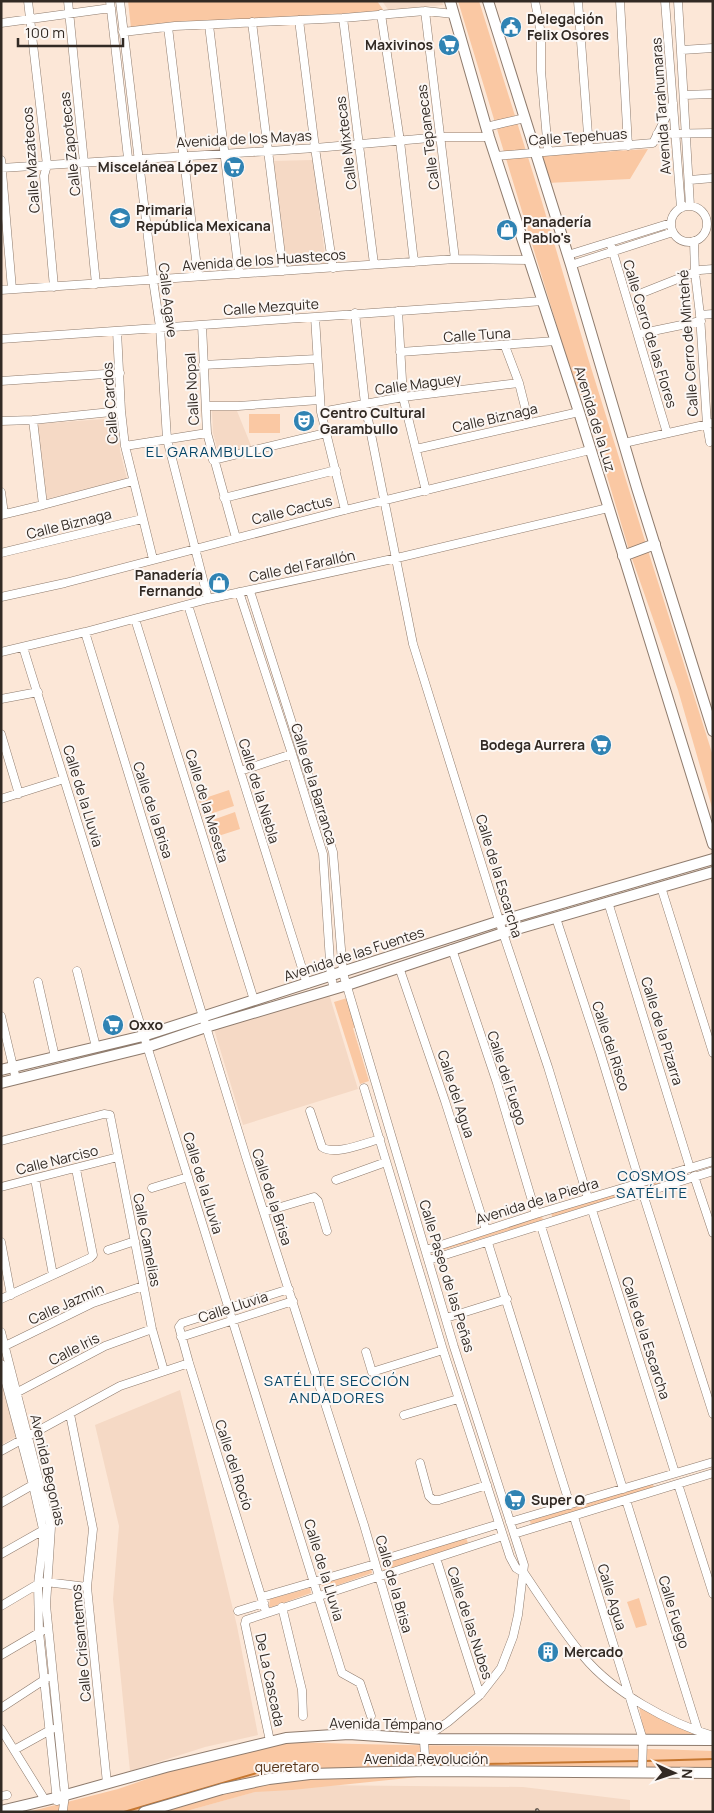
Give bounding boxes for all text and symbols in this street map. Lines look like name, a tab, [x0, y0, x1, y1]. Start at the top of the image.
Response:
place label: Delegación Felix Osores	[527, 9, 610, 44]
scale bar	[18, 15, 122, 47]
public building icon: Delegación Felix Osores	[499, 15, 523, 39]
text: 100 m	[25, 22, 65, 43]
supermarket icon: Maxivinos	[437, 33, 461, 57]
place label: Maxivinos	[365, 35, 433, 54]
street label: Avenida Tarahumaras	[646, 37, 675, 175]
street label: Calle Tepanecas	[412, 83, 443, 191]
street label: Calle Zapotecas	[55, 91, 84, 197]
street label: Calle Mixtecas	[330, 95, 361, 191]
street label: Calle Mazatecos	[17, 106, 44, 214]
street label: Calle Tepehuas	[528, 124, 628, 149]
street label: Avenida de los Mayas	[176, 125, 312, 152]
supermarket icon: Miscelánea López	[222, 155, 246, 179]
place label: Miscelánea López	[98, 157, 218, 176]
place label: Primaria República Mexicana	[136, 200, 271, 235]
school or university icon: Primaria República Mexicana	[108, 206, 132, 230]
place label: Panadería Pablo's	[523, 212, 591, 247]
shop icon: Panadería Pablo's	[495, 218, 519, 242]
street label: Avenida de los Huastecos	[181, 244, 346, 275]
street label: Calle Cerro de las Flores	[619, 257, 682, 410]
street label: Calle Agave	[154, 262, 182, 338]
street label: Calle Cerro de Mintehé	[673, 269, 702, 417]
street label: Calle Mezquite	[223, 294, 319, 319]
street label: Calle Tuna	[443, 323, 511, 346]
street label: Calle Nopal	[180, 352, 203, 426]
street label: Calle Cardos	[97, 362, 122, 445]
street label: Avenida de la Luz	[570, 364, 621, 474]
street label: Calle Maguey	[374, 368, 463, 399]
street label: Calle Biznaga	[450, 398, 539, 437]
place label: Centro Cultural Garambullo	[320, 403, 426, 438]
theatre icon: Centro Cultural Garambullo	[292, 409, 316, 433]
district label: EL GARAMBULLO	[146, 441, 274, 462]
street label: Calle Cactus	[250, 490, 334, 529]
street label: Calle Biznaga	[24, 504, 113, 543]
street label: Calle del Farallón	[247, 545, 357, 586]
place label: Panadería Fernando	[135, 565, 203, 600]
shop icon: Panadería Fernando	[207, 571, 231, 595]
street label: Calle de la Barranca	[287, 721, 342, 847]
supermarket icon: Bodega Aurrera	[589, 733, 613, 757]
place label: Bodega Aurrera	[480, 735, 585, 754]
street label: Calle de la Niebla	[234, 736, 284, 846]
street label: Calle de la Lluvia	[59, 743, 108, 849]
street label: Calle de la Meseta	[181, 747, 234, 865]
street label: Calle de la Brisa	[129, 759, 178, 861]
street label: Calle de la Escarcha	[472, 812, 527, 940]
street label: Avenida de las Fuentes	[281, 922, 426, 985]
street label: Calle de la Pizarra	[637, 974, 688, 1087]
street label: Calle del Risco	[588, 999, 635, 1093]
supermarket icon: Oxxo	[101, 1013, 125, 1037]
place label: Oxxo	[129, 1015, 163, 1034]
street label: Calle del Fuego	[483, 1028, 532, 1127]
street label: Calle del Agua	[433, 1048, 480, 1140]
street label: Calle de la Lluvia	[179, 1130, 228, 1236]
street label: Calle Narciso	[14, 1140, 100, 1179]
street label: Calle de la Brisa	[248, 1146, 297, 1248]
district label: COSMOS SATÉLITE	[616, 1165, 688, 1203]
street label: Avenida de la Piedra	[473, 1173, 601, 1228]
street label: Calle Camelias	[129, 1192, 166, 1288]
street label: Calle Paseo de las Peñas	[415, 1197, 480, 1354]
street label: Calle de la Escarcha	[618, 1274, 675, 1402]
street label: Calle Jazmín	[25, 1279, 106, 1329]
street label: Calle Lluvia	[196, 1286, 270, 1327]
street label: Calle Iris	[45, 1328, 102, 1369]
district label: SATÉLITE SECCIÓN ANDADORES	[264, 1370, 410, 1408]
street label: Avenida Begonias	[26, 1412, 71, 1527]
street label: Calle del Rocío	[211, 1417, 258, 1513]
supermarket icon: Super Q	[503, 1488, 527, 1512]
place label: Super Q	[531, 1490, 585, 1509]
street label: Calle de la Lluvia	[300, 1517, 349, 1623]
street label: Calle de la Brisa	[372, 1533, 417, 1635]
street label: Calle Agua	[593, 1561, 632, 1632]
street label: Calle de las Nubes	[443, 1564, 498, 1682]
street label: Calle Fuego	[654, 1573, 695, 1651]
street label: Calle Crisantemos	[66, 1584, 95, 1703]
street label: De La Cascada	[251, 1632, 290, 1728]
building icon: Mercado	[536, 1640, 560, 1664]
place label: Mercado	[564, 1642, 623, 1661]
street label: Avenida Témpano	[329, 1713, 443, 1734]
north arrow	[649, 1748, 699, 1798]
street label: Avenida Revolución	[364, 1749, 488, 1768]
park label: queretaro	[255, 1757, 319, 1776]
text: N	[678, 1768, 697, 1779]

